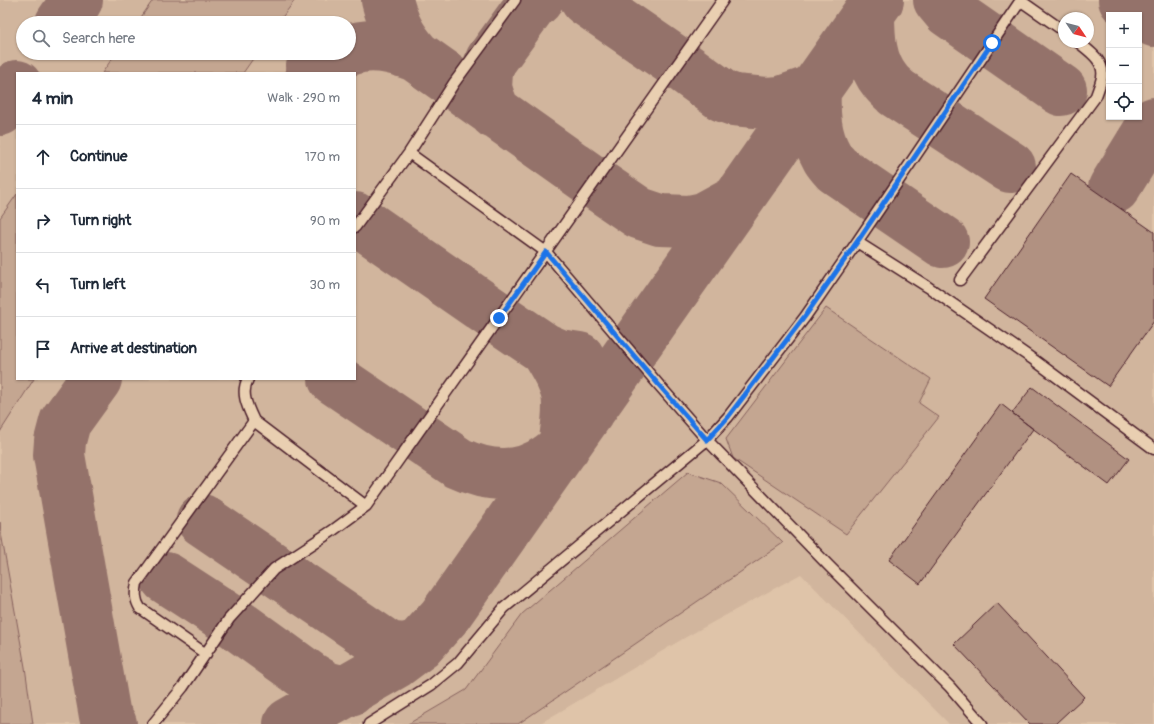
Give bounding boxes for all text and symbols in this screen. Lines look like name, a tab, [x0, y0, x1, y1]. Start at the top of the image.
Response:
north arrow	[1058, 12, 1094, 48]
map controls	[1106, 12, 1142, 120]
button: +	[1106, 12, 1142, 48]
search box	[16, 16, 356, 60]
icon: search	[30, 27, 52, 49]
text: Search here	[62, 29, 135, 48]
route start	[983, 34, 1001, 52]
button: −	[1106, 48, 1142, 84]
button: locate	[1106, 84, 1142, 120]
text: 4 min	[32, 88, 73, 109]
text: Walk · 290 m	[267, 90, 340, 106]
icon: ahead	[32, 146, 54, 168]
text: Continue	[70, 147, 128, 166]
text: 170 m	[305, 149, 340, 165]
icon: right	[32, 210, 54, 232]
text: Turn right	[70, 211, 131, 230]
text: 90 m	[310, 213, 340, 229]
icon: left	[32, 274, 54, 296]
text: Turn left	[70, 275, 126, 294]
text: 30 m	[310, 277, 340, 293]
route end	[490, 309, 508, 327]
icon: arrive	[32, 338, 54, 360]
text: Arrive at destination	[70, 339, 197, 358]

